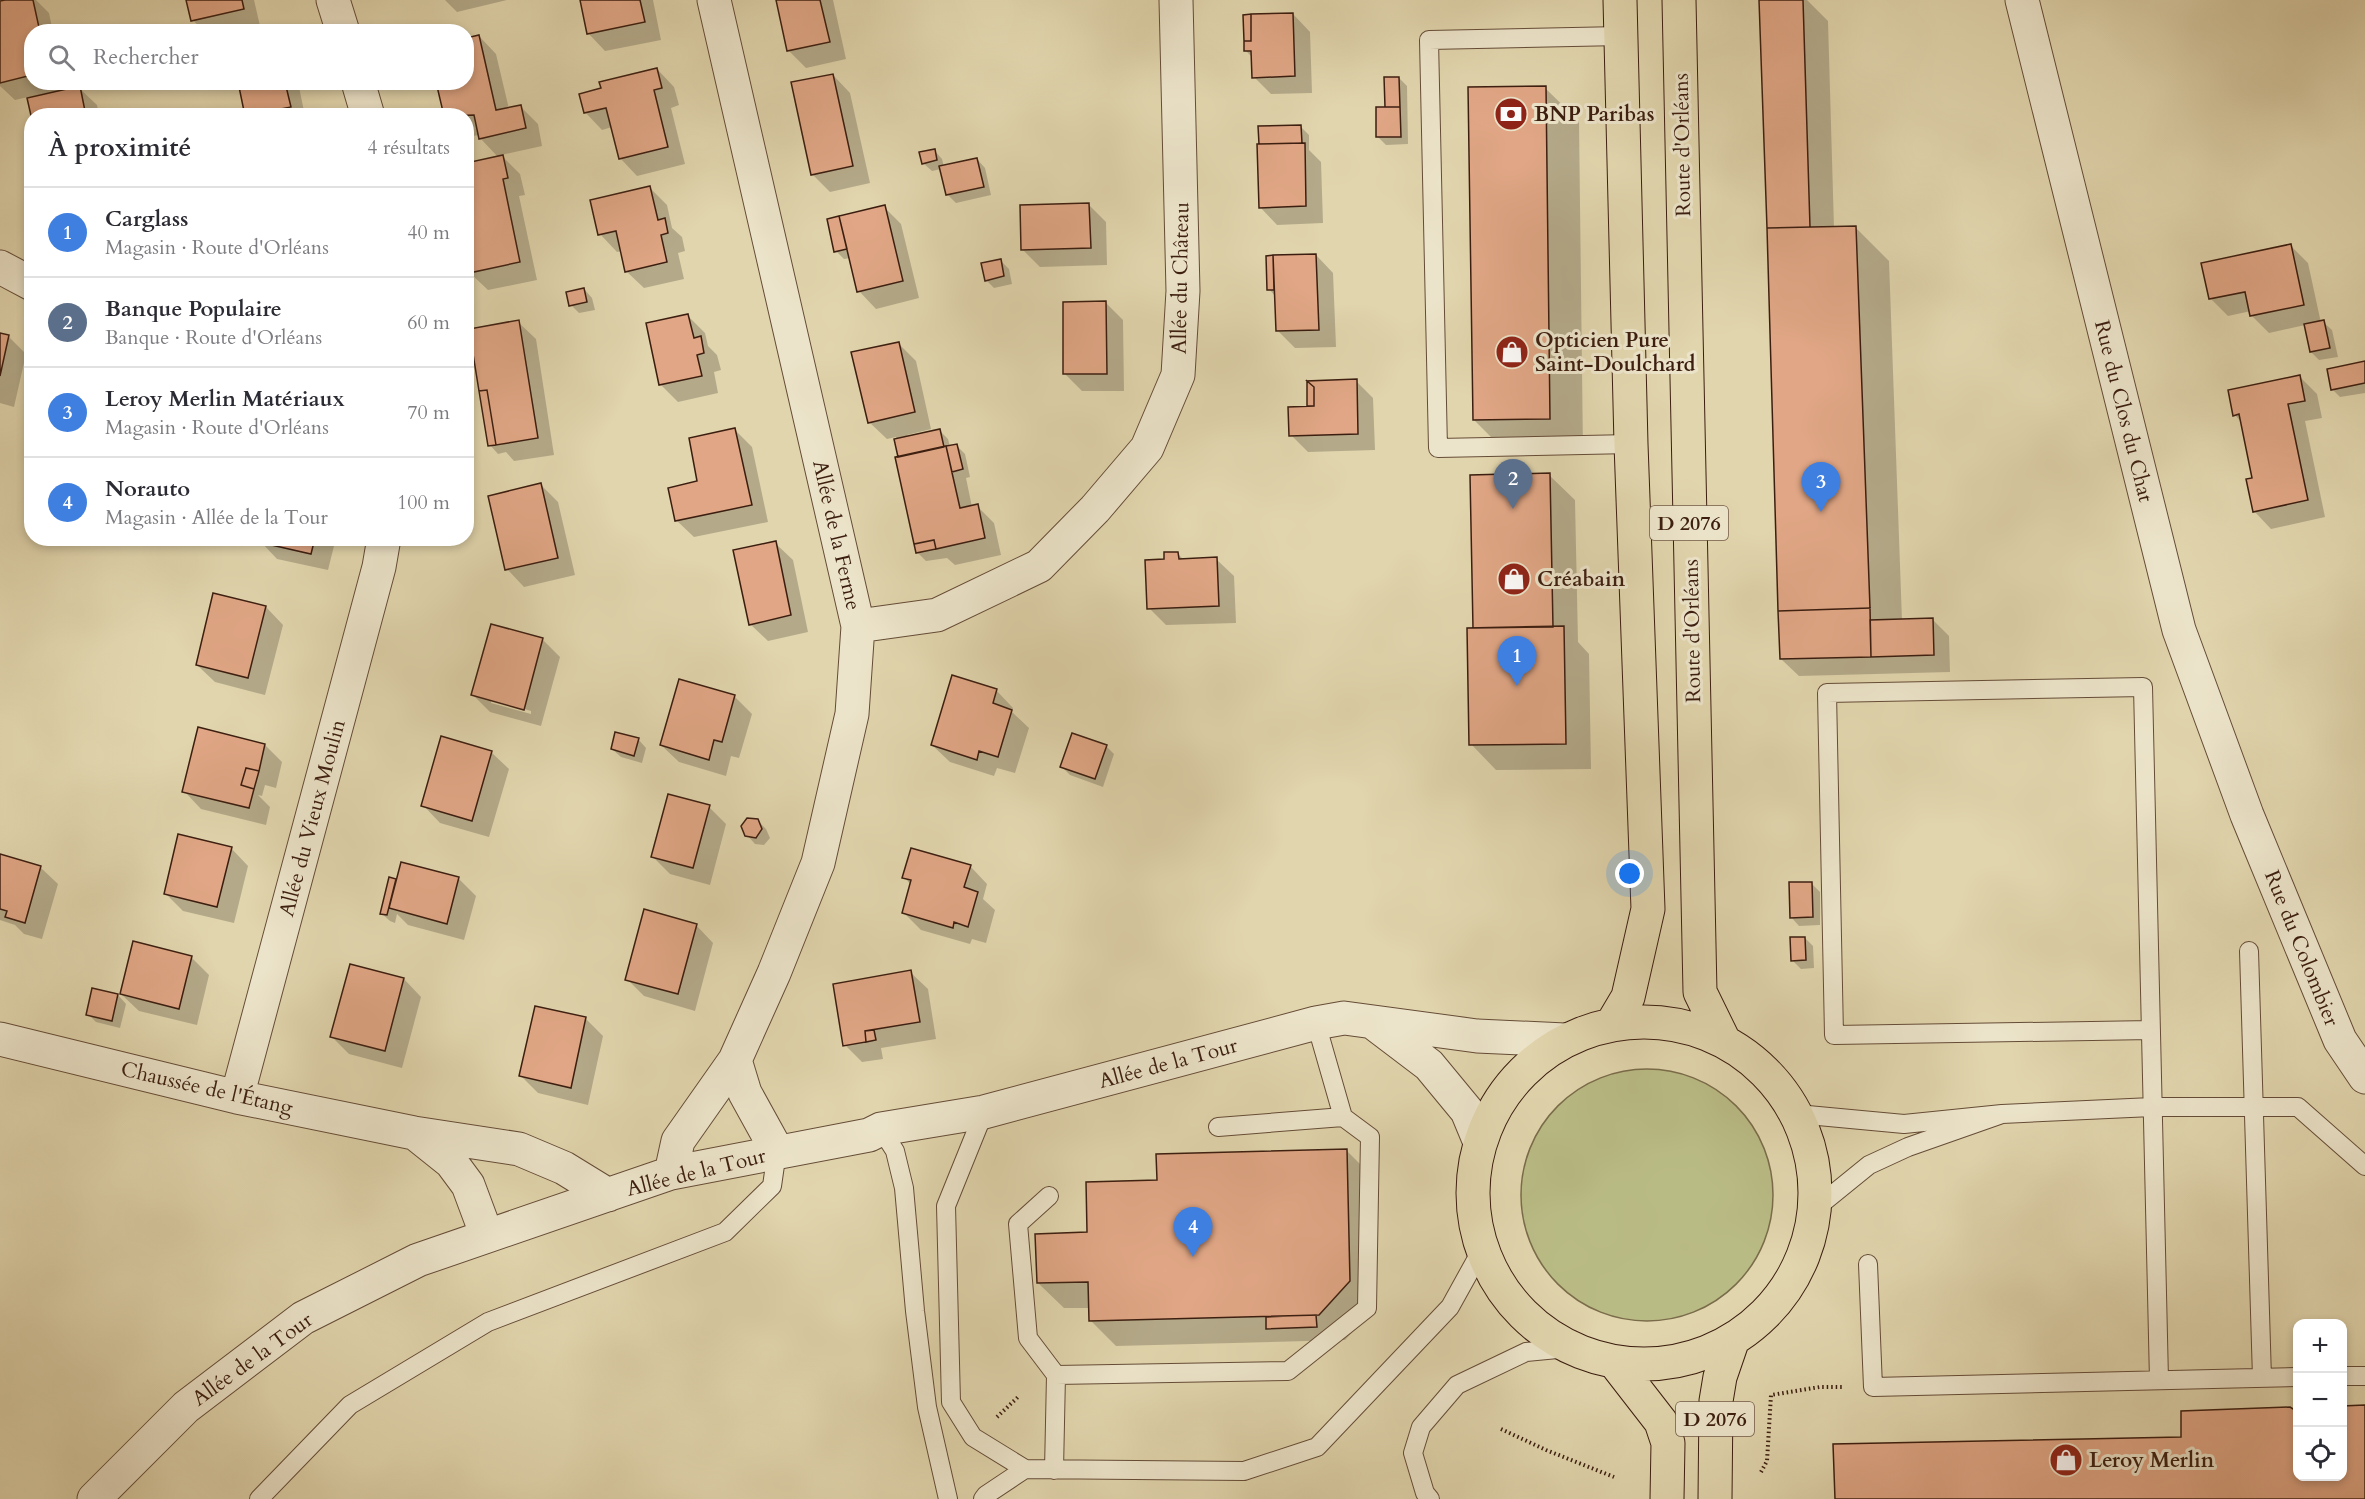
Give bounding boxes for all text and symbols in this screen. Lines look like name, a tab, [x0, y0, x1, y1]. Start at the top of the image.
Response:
search box	[24, 24, 474, 90]
icon: search	[45, 41, 78, 74]
text: Rechercher	[93, 42, 198, 72]
street label: Route d'Orléans	[1667, 73, 1698, 217]
bank icon: BNP Paribas	[1493, 96, 1529, 132]
place label: BNP Paribas	[1534, 100, 1654, 129]
text: À proximité	[48, 130, 191, 165]
text: 4 résultats	[367, 134, 450, 161]
street label: Allée du Château	[1165, 202, 1196, 354]
text: Carglass	[105, 204, 188, 234]
text: 1	[62, 219, 73, 246]
text: 40 m	[407, 219, 450, 246]
text: Magasin · Route d'Orléans	[105, 234, 329, 261]
text: Banque Populaire	[105, 294, 282, 324]
text: 2	[62, 309, 73, 336]
text: 60 m	[407, 309, 450, 336]
street label: Rue du Clos du Chat	[2087, 317, 2160, 506]
text: Banque · Route d'Orléans	[105, 324, 322, 351]
place label: Opticien Pure Saint-Doulchard	[1535, 326, 1696, 379]
shop icon: Opticien Pure Saint-Doulchard	[1494, 334, 1530, 370]
text: Leroy Merlin Matériaux	[105, 384, 345, 414]
text: 3	[62, 399, 73, 426]
text: 70 m	[407, 399, 450, 426]
text: Magasin · Route d'Orléans	[105, 414, 329, 441]
street label: Allée de la Ferme	[805, 457, 868, 613]
pin: 2	[1494, 460, 1532, 509]
pin: 3	[1802, 462, 1840, 512]
text: Norauto	[105, 474, 190, 504]
text: 4	[62, 489, 73, 516]
text: 100 m	[397, 489, 450, 516]
text: Magasin · Allée de la Tour	[105, 504, 328, 531]
road number: D 2076	[1650, 506, 1728, 540]
street label: Route d'Orléans	[1677, 559, 1708, 703]
shop icon: Créabain	[1496, 561, 1532, 597]
place label: Créabain	[1537, 565, 1626, 594]
pin: 1	[1498, 636, 1537, 686]
street label: Allée du Vieux Moulin	[272, 716, 353, 920]
your location	[1615, 859, 1644, 888]
street label: Rue du Colombier	[2257, 866, 2346, 1031]
street label: Allée de la Tour	[1095, 1031, 1241, 1096]
street label: Chaussée de l'Étang	[118, 1055, 296, 1122]
street label: Allée de la Tour	[623, 1141, 769, 1204]
pin: 4	[1174, 1208, 1212, 1257]
street label: Allée de la Tour	[186, 1306, 319, 1413]
map controls	[2293, 1319, 2347, 1481]
button: +	[2293, 1319, 2347, 1373]
button: −	[2293, 1373, 2347, 1427]
road number: D 2076	[1676, 1402, 1754, 1436]
button: locate	[2293, 1427, 2347, 1481]
shop icon: Leroy Merlin	[2048, 1442, 2084, 1478]
place label: Leroy Merlin	[2089, 1446, 2215, 1475]

